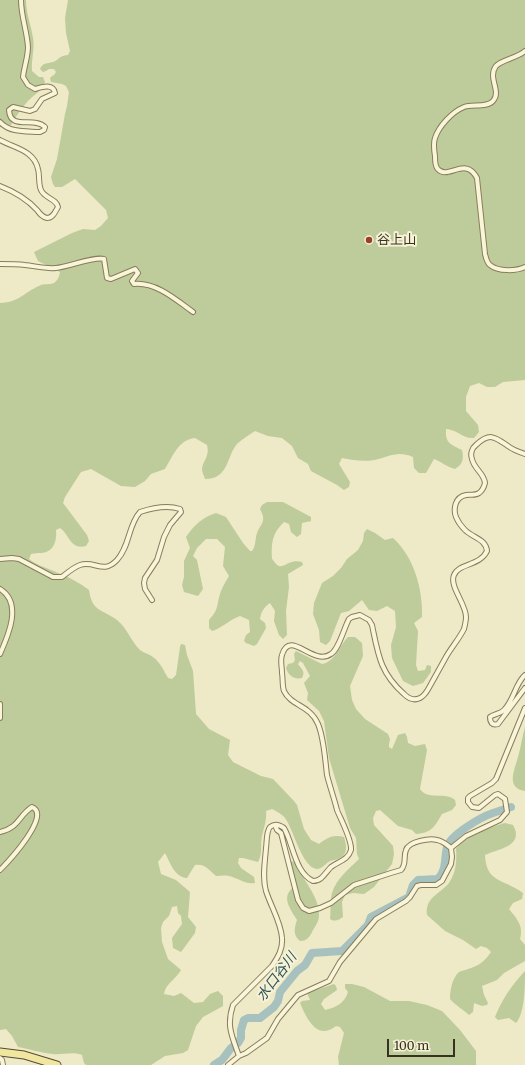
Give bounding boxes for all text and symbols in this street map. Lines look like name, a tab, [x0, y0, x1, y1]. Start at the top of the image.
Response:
place label: 谷上山	[377, 232, 416, 248]
marker: 谷上山	[364, 235, 374, 245]
water label: 水口谷川	[253, 950, 301, 1004]
scale bar	[389, 1031, 457, 1057]
text: 100 m	[394, 1038, 429, 1053]

